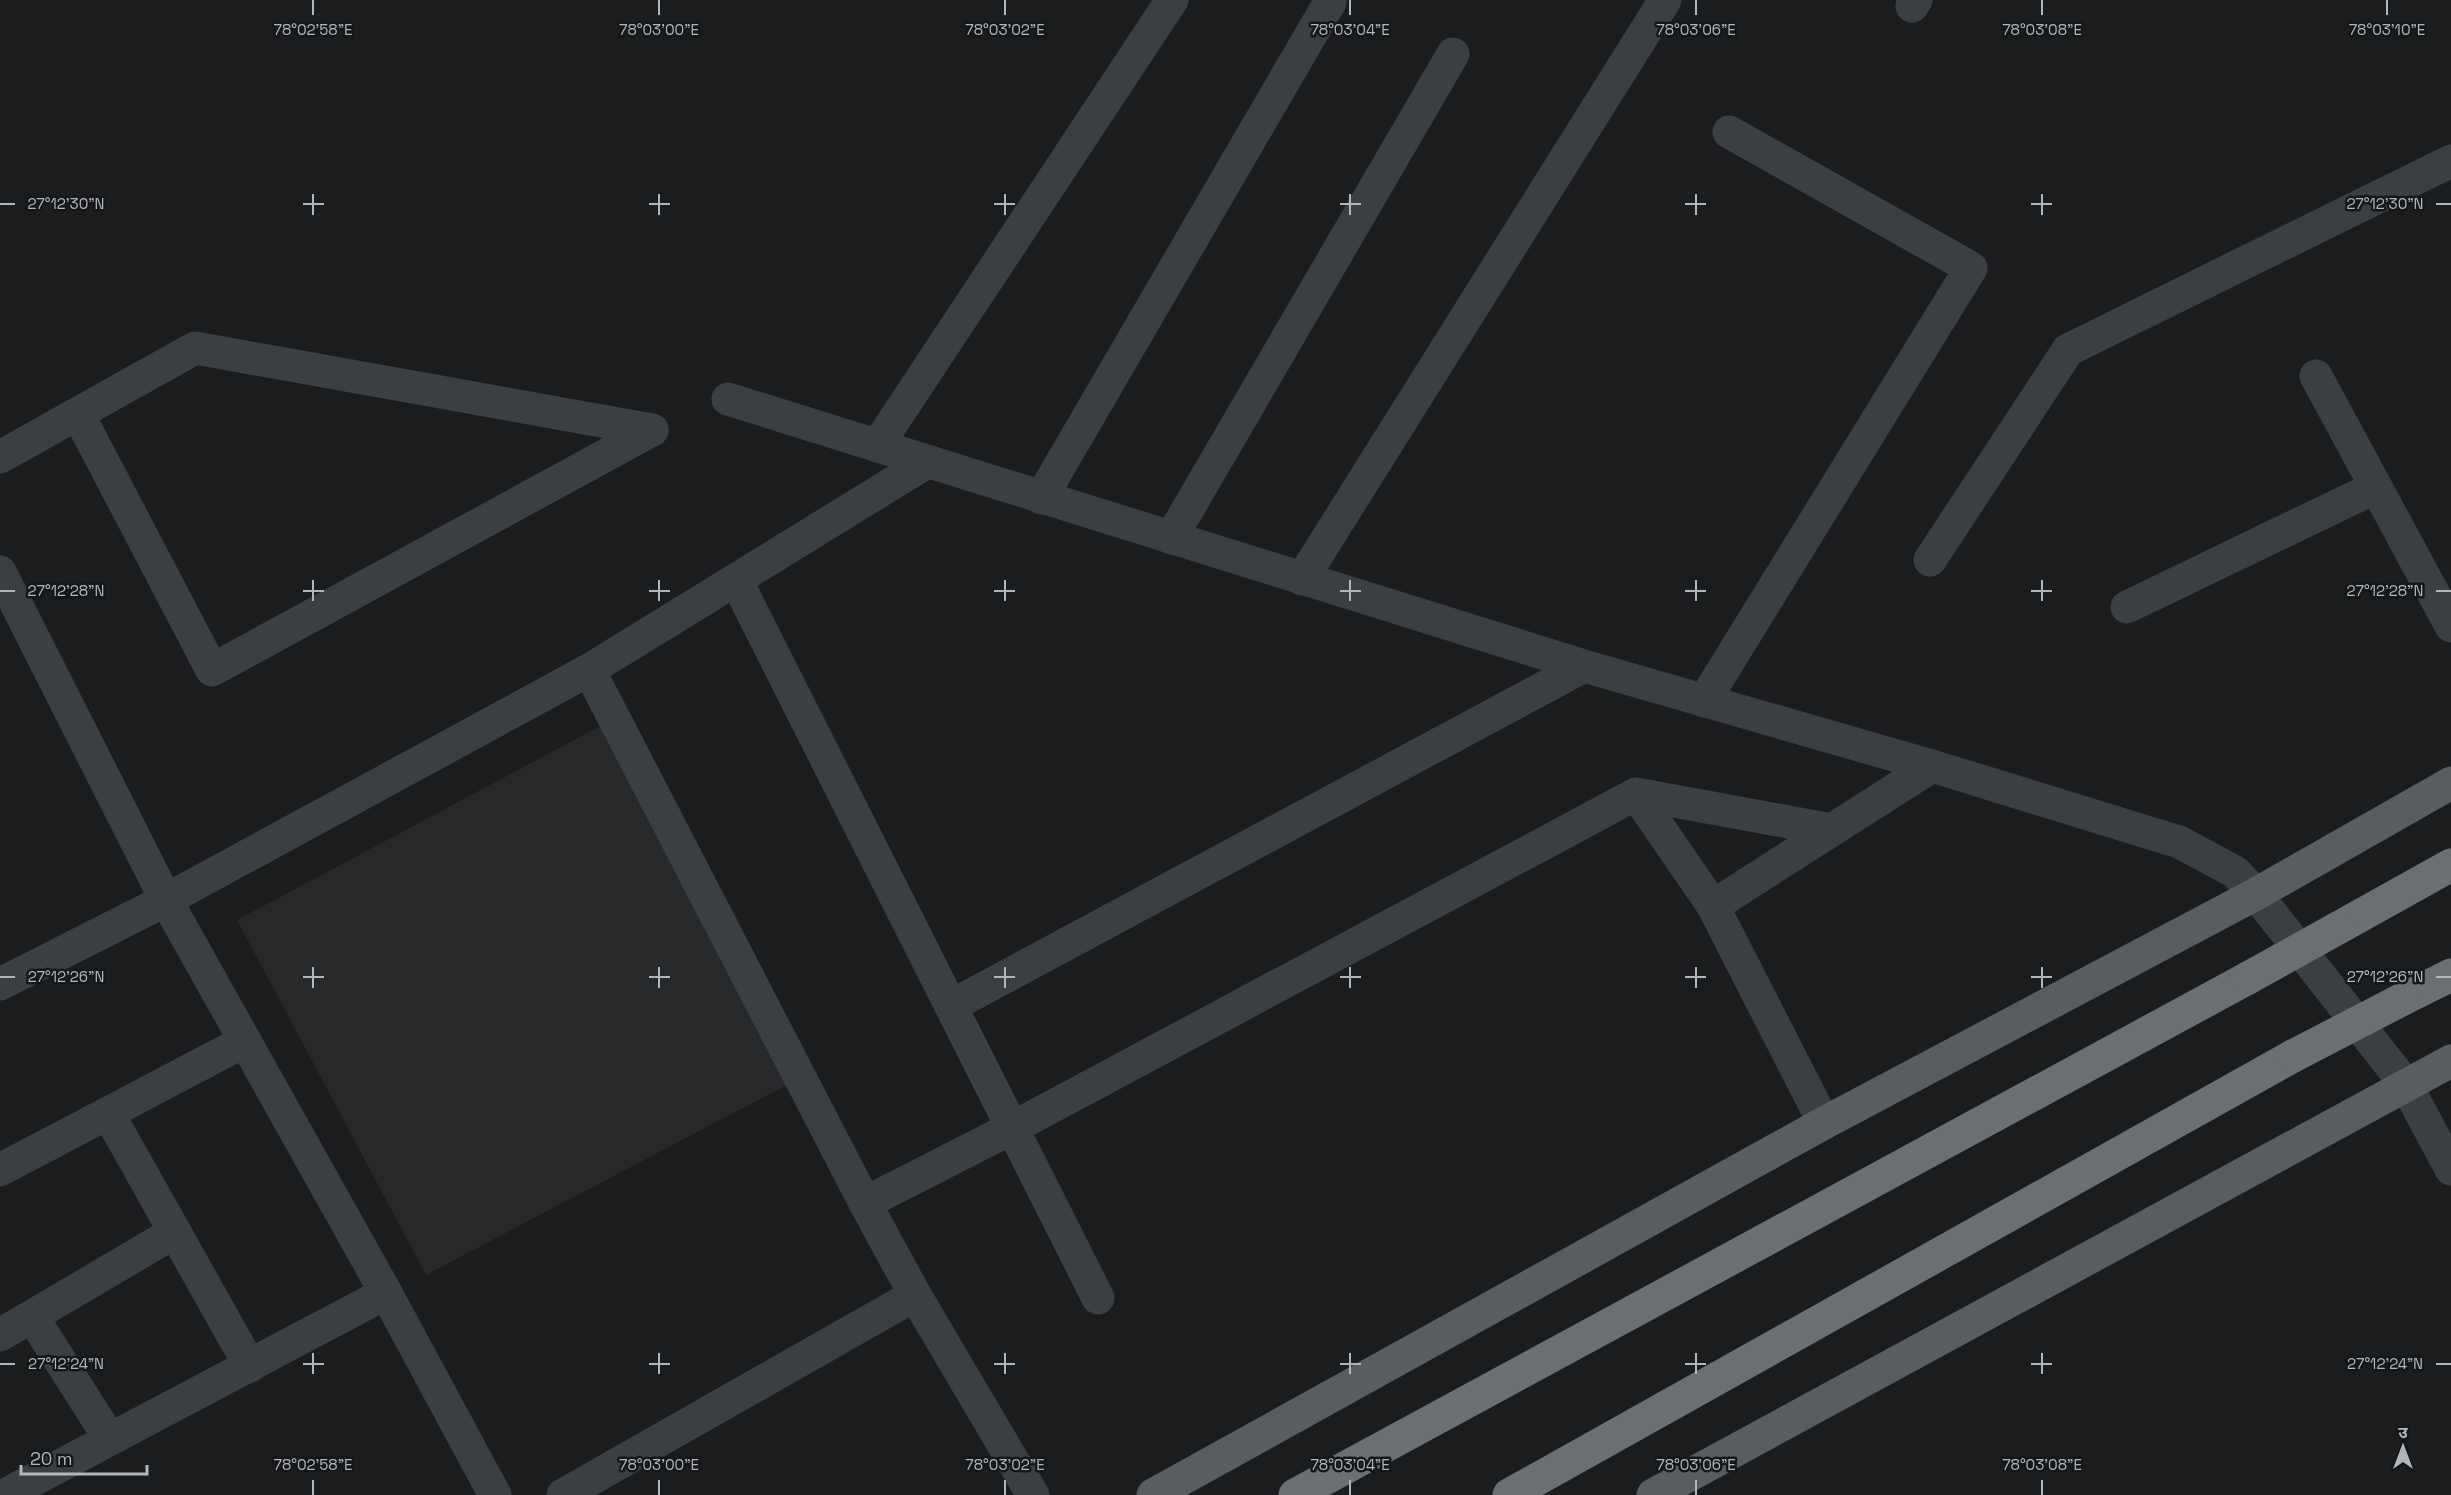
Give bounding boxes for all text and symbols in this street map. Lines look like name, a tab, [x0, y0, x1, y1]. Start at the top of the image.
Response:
text: 78°02'58"E	[273, 20, 353, 39]
text: 78°03'00"E	[619, 20, 699, 39]
text: 78°03'02"E	[965, 20, 1045, 39]
text: 78°03'04"E	[1310, 20, 1390, 39]
text: 78°03'06"E	[1656, 20, 1736, 39]
text: 78°03'08"E	[2002, 20, 2082, 39]
text: 78°03'10"E	[2349, 20, 2425, 39]
text: 27°12'30"N	[27, 194, 105, 213]
text: 27°12'30"N	[2346, 194, 2424, 213]
text: 27°12'28"N	[28, 581, 104, 600]
text: 27°12'28"N	[2347, 581, 2423, 600]
text: 27°12'26"N	[28, 967, 104, 986]
text: 27°12'26"N	[2347, 967, 2423, 986]
text: 27°12'24"N	[28, 1354, 104, 1373]
text: 27°12'24"N	[2347, 1354, 2423, 1373]
north arrow	[2373, 1417, 2433, 1477]
text: उ	[2398, 1422, 2408, 1443]
scale bar	[21, 1438, 147, 1476]
text: 20 m	[30, 1447, 73, 1470]
text: 78°02'58"E	[273, 1455, 353, 1474]
text: 78°03'00"E	[619, 1455, 699, 1474]
text: 78°03'02"E	[965, 1455, 1045, 1474]
text: 78°03'04"E	[1310, 1455, 1390, 1474]
text: 78°03'06"E	[1656, 1455, 1736, 1474]
text: 78°03'08"E	[2002, 1455, 2082, 1474]

